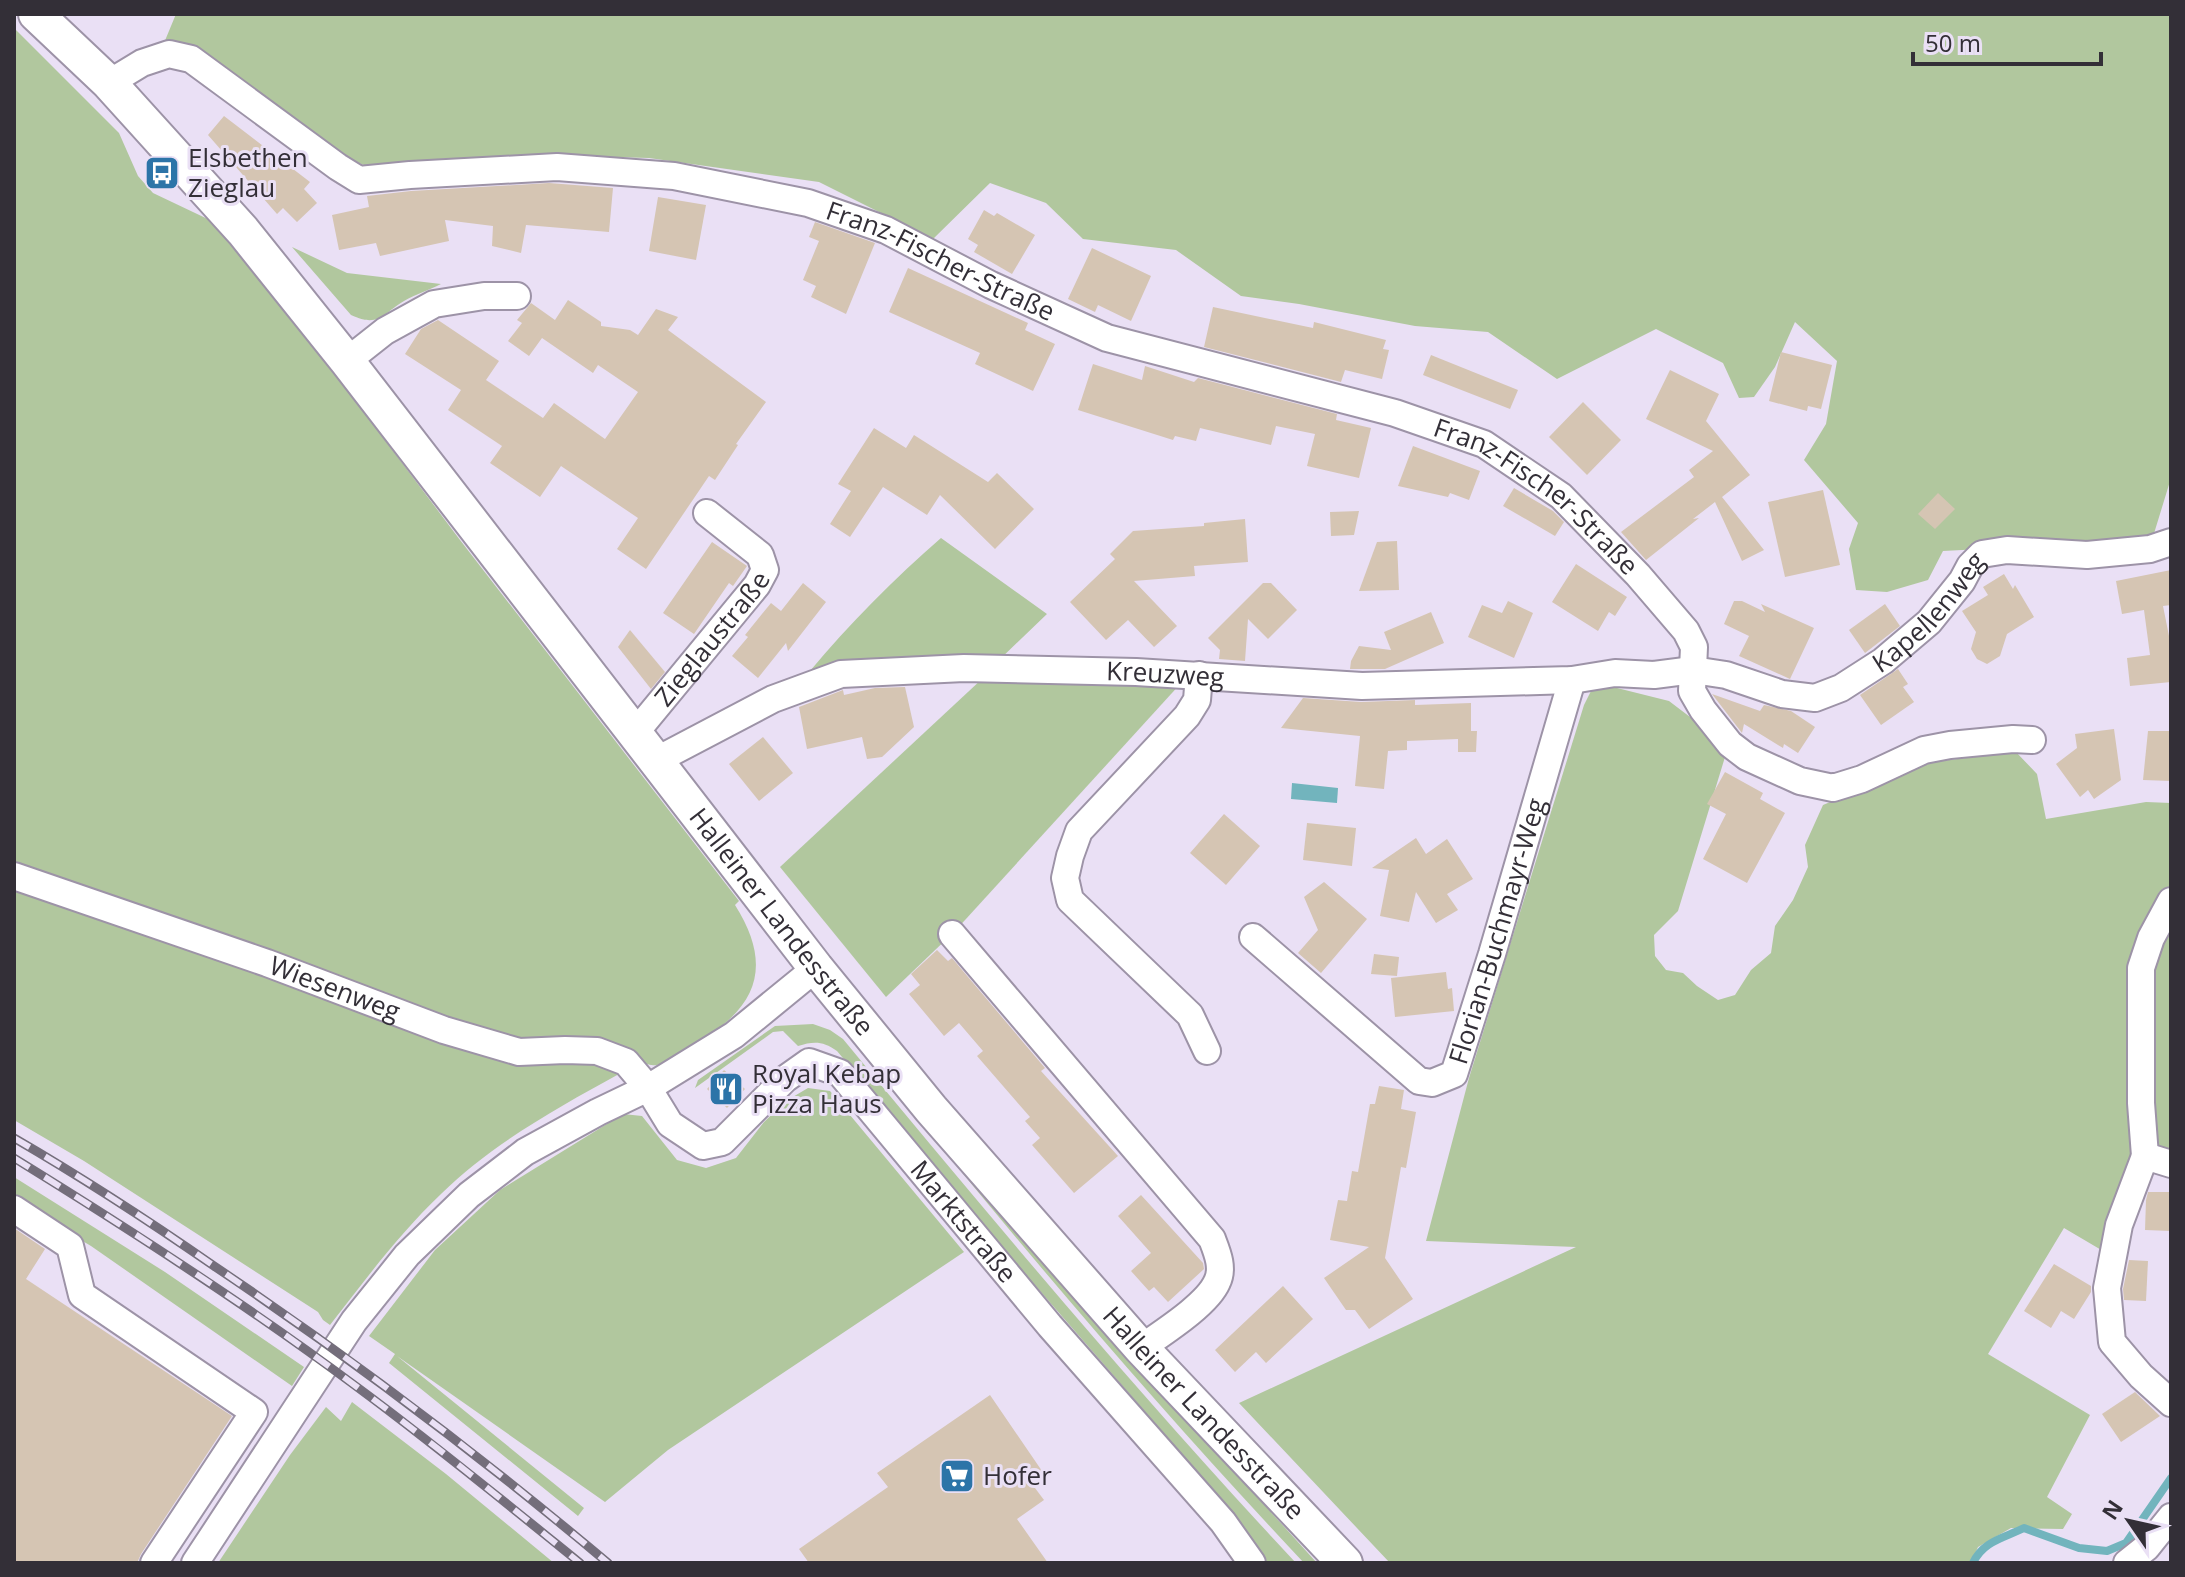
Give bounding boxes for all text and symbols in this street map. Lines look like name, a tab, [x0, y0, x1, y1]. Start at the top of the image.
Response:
scale bar	[1913, 16, 2101, 66]
text: 50 m	[1925, 26, 1981, 59]
place label: Elsbethen Zieglau	[188, 139, 308, 205]
bus stop icon: Elsbethen Zieglau	[143, 154, 181, 192]
street label: Franz-Fischer-Straße	[822, 192, 1061, 329]
street label: Franz-Fischer-Straße	[1429, 409, 1647, 582]
street label: Kapellenweg	[1865, 543, 1992, 680]
street label: Zieglaustraße	[646, 565, 778, 713]
street label: Kreuzweg	[1106, 652, 1225, 694]
street label: Florian-Buchmayr-Weg	[1439, 794, 1554, 1068]
street label: Halleiner Landesstraße	[682, 800, 883, 1043]
street label: Wiesenweg	[265, 947, 406, 1029]
place label: Royal Kebap Pizza Haus	[752, 1055, 901, 1121]
restaurant icon: Royal Kebap Pizza Haus	[707, 1070, 745, 1108]
street label: Marktstraße	[903, 1152, 1026, 1290]
street label: Halleiner Landesstraße	[1095, 1298, 1313, 1527]
supermarket icon: Hofer	[938, 1457, 976, 1495]
place label: Hofer	[983, 1457, 1052, 1493]
north arrow	[2089, 1481, 2169, 1561]
text: N	[2094, 1493, 2129, 1525]

